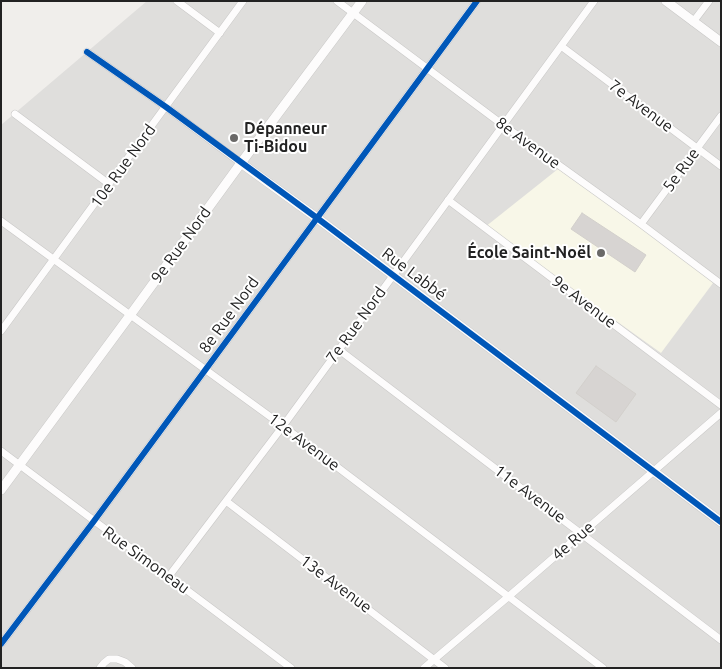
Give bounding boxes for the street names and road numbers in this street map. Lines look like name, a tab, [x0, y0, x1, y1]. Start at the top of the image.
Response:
street label: 7e Avenue	[605, 76, 677, 136]
street label: 8e Avenue	[492, 113, 564, 173]
street label: 10e Rue Nord	[86, 121, 160, 211]
street label: 5e Rue	[659, 144, 703, 196]
street label: 9e Rue Nord	[147, 203, 215, 287]
street label: Rue Labbé	[378, 244, 450, 304]
street label: 9e Avenue	[548, 272, 620, 332]
street label: 8e Rue Nord	[195, 273, 263, 357]
street label: 7e Rue Nord	[322, 283, 390, 367]
street label: 12e Avenue	[265, 409, 343, 475]
street label: 11e Avenue	[491, 461, 569, 527]
street label: 4e Rue	[548, 518, 598, 564]
street label: Rue Simoneau	[99, 522, 193, 598]
street label: 13e Avenue	[297, 551, 375, 617]

